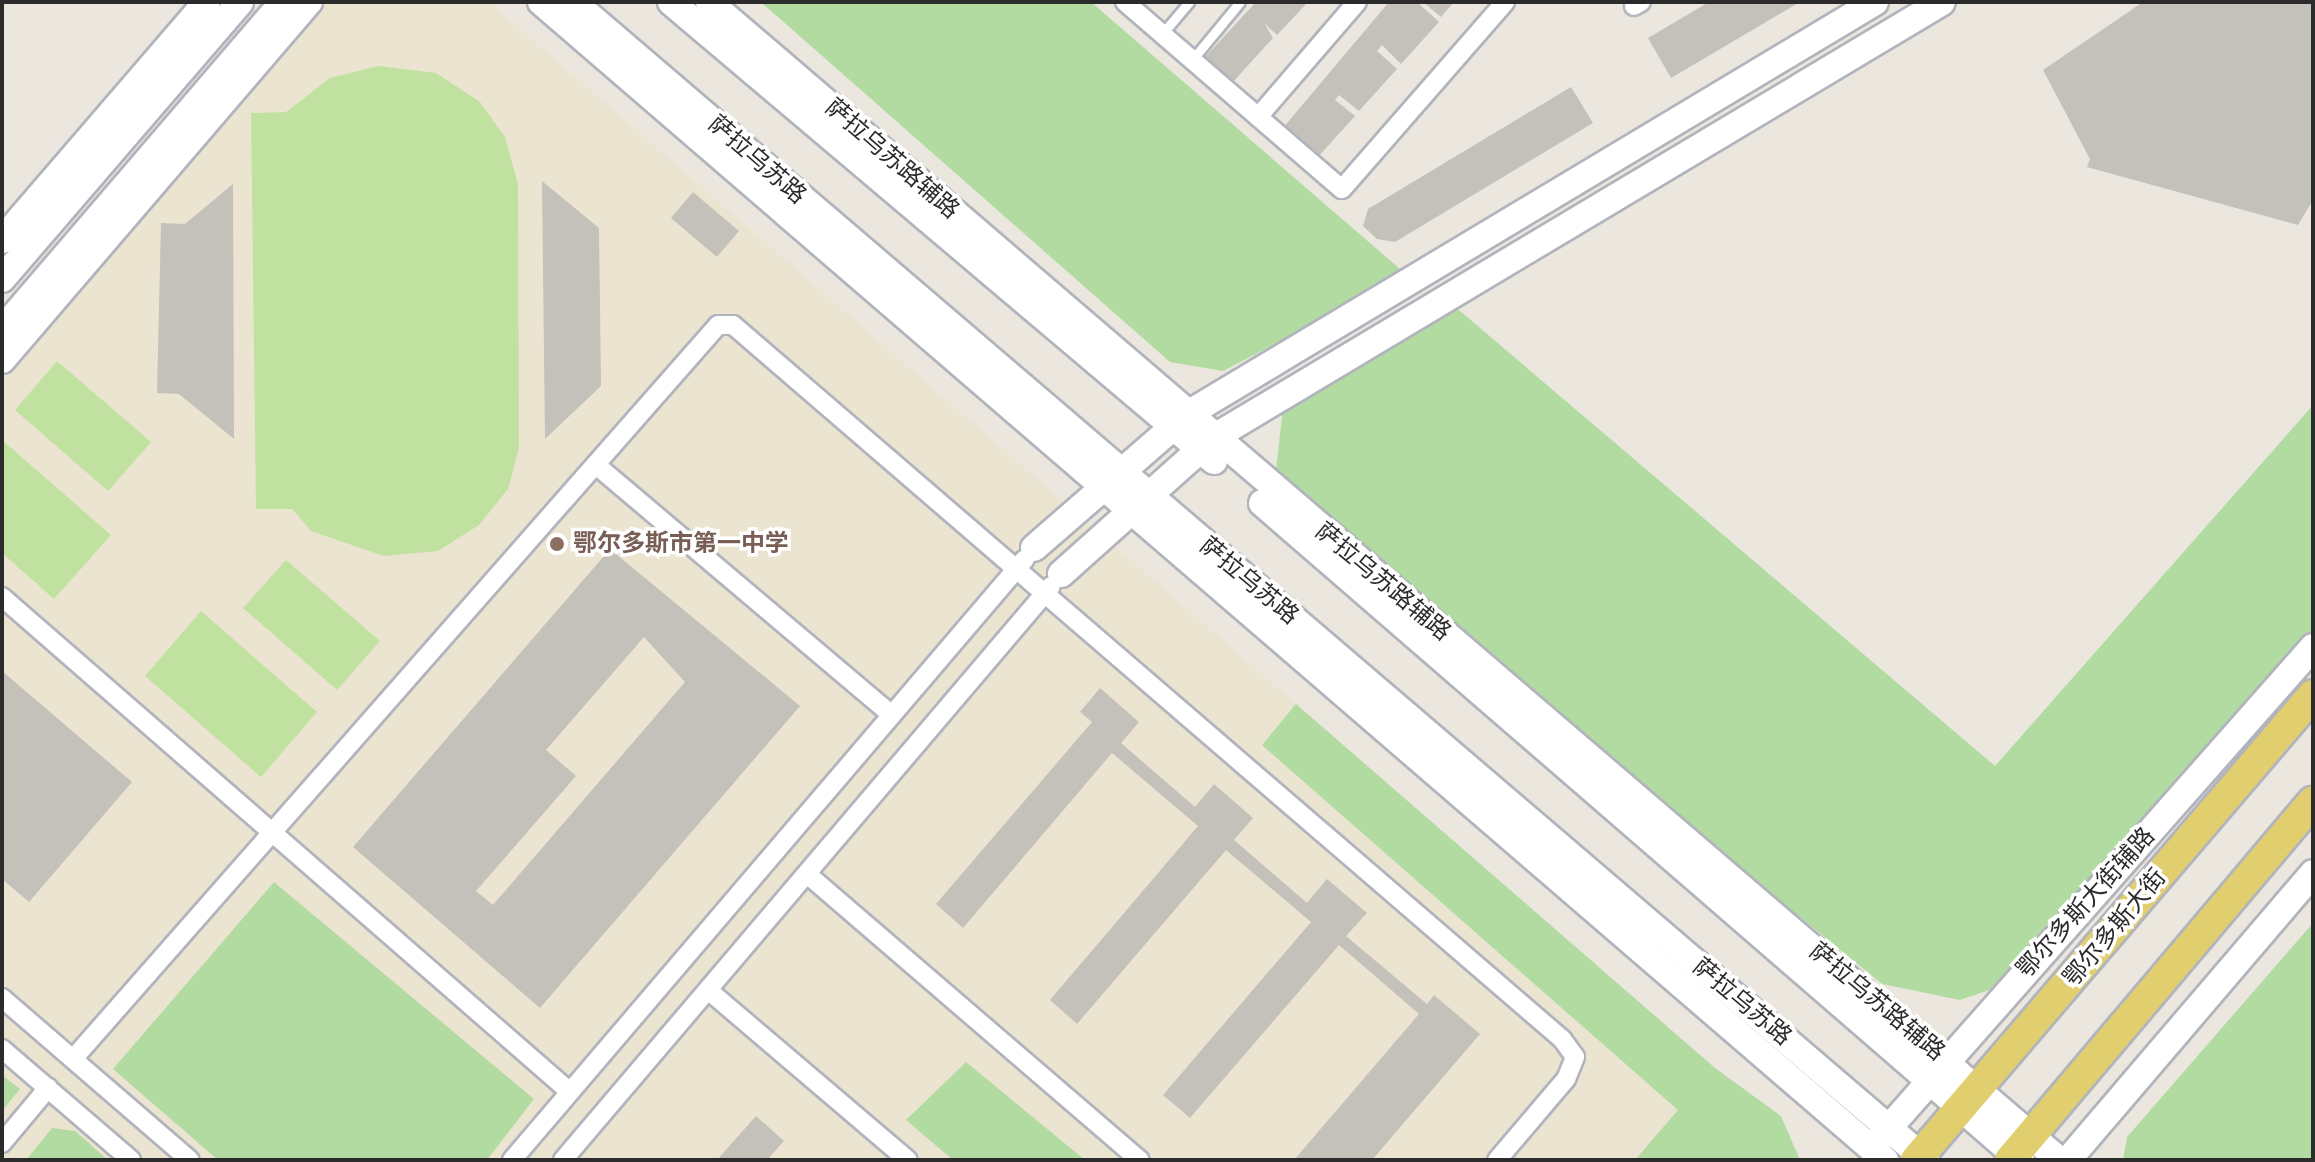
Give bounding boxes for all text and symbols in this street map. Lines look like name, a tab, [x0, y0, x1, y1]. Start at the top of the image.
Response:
street label: 萨拉乌苏路辅路	[819, 93, 965, 225]
street label: 萨拉乌苏路	[702, 110, 812, 210]
street label: 萨拉乌苏路辅路	[1309, 517, 1457, 647]
place label: 鄂尔多斯市第一中学	[573, 530, 789, 558]
street label: 萨拉乌苏路	[1194, 531, 1304, 631]
marker: 鄂尔多斯市第一中学	[548, 535, 566, 553]
street label: 鄂尔多斯大街辅路	[2011, 822, 2161, 984]
street label: 鄂尔多斯大街	[2058, 864, 2172, 992]
street label: 萨拉乌苏路辅路	[1803, 937, 1951, 1067]
street label: 萨拉乌苏路	[1687, 952, 1797, 1052]

